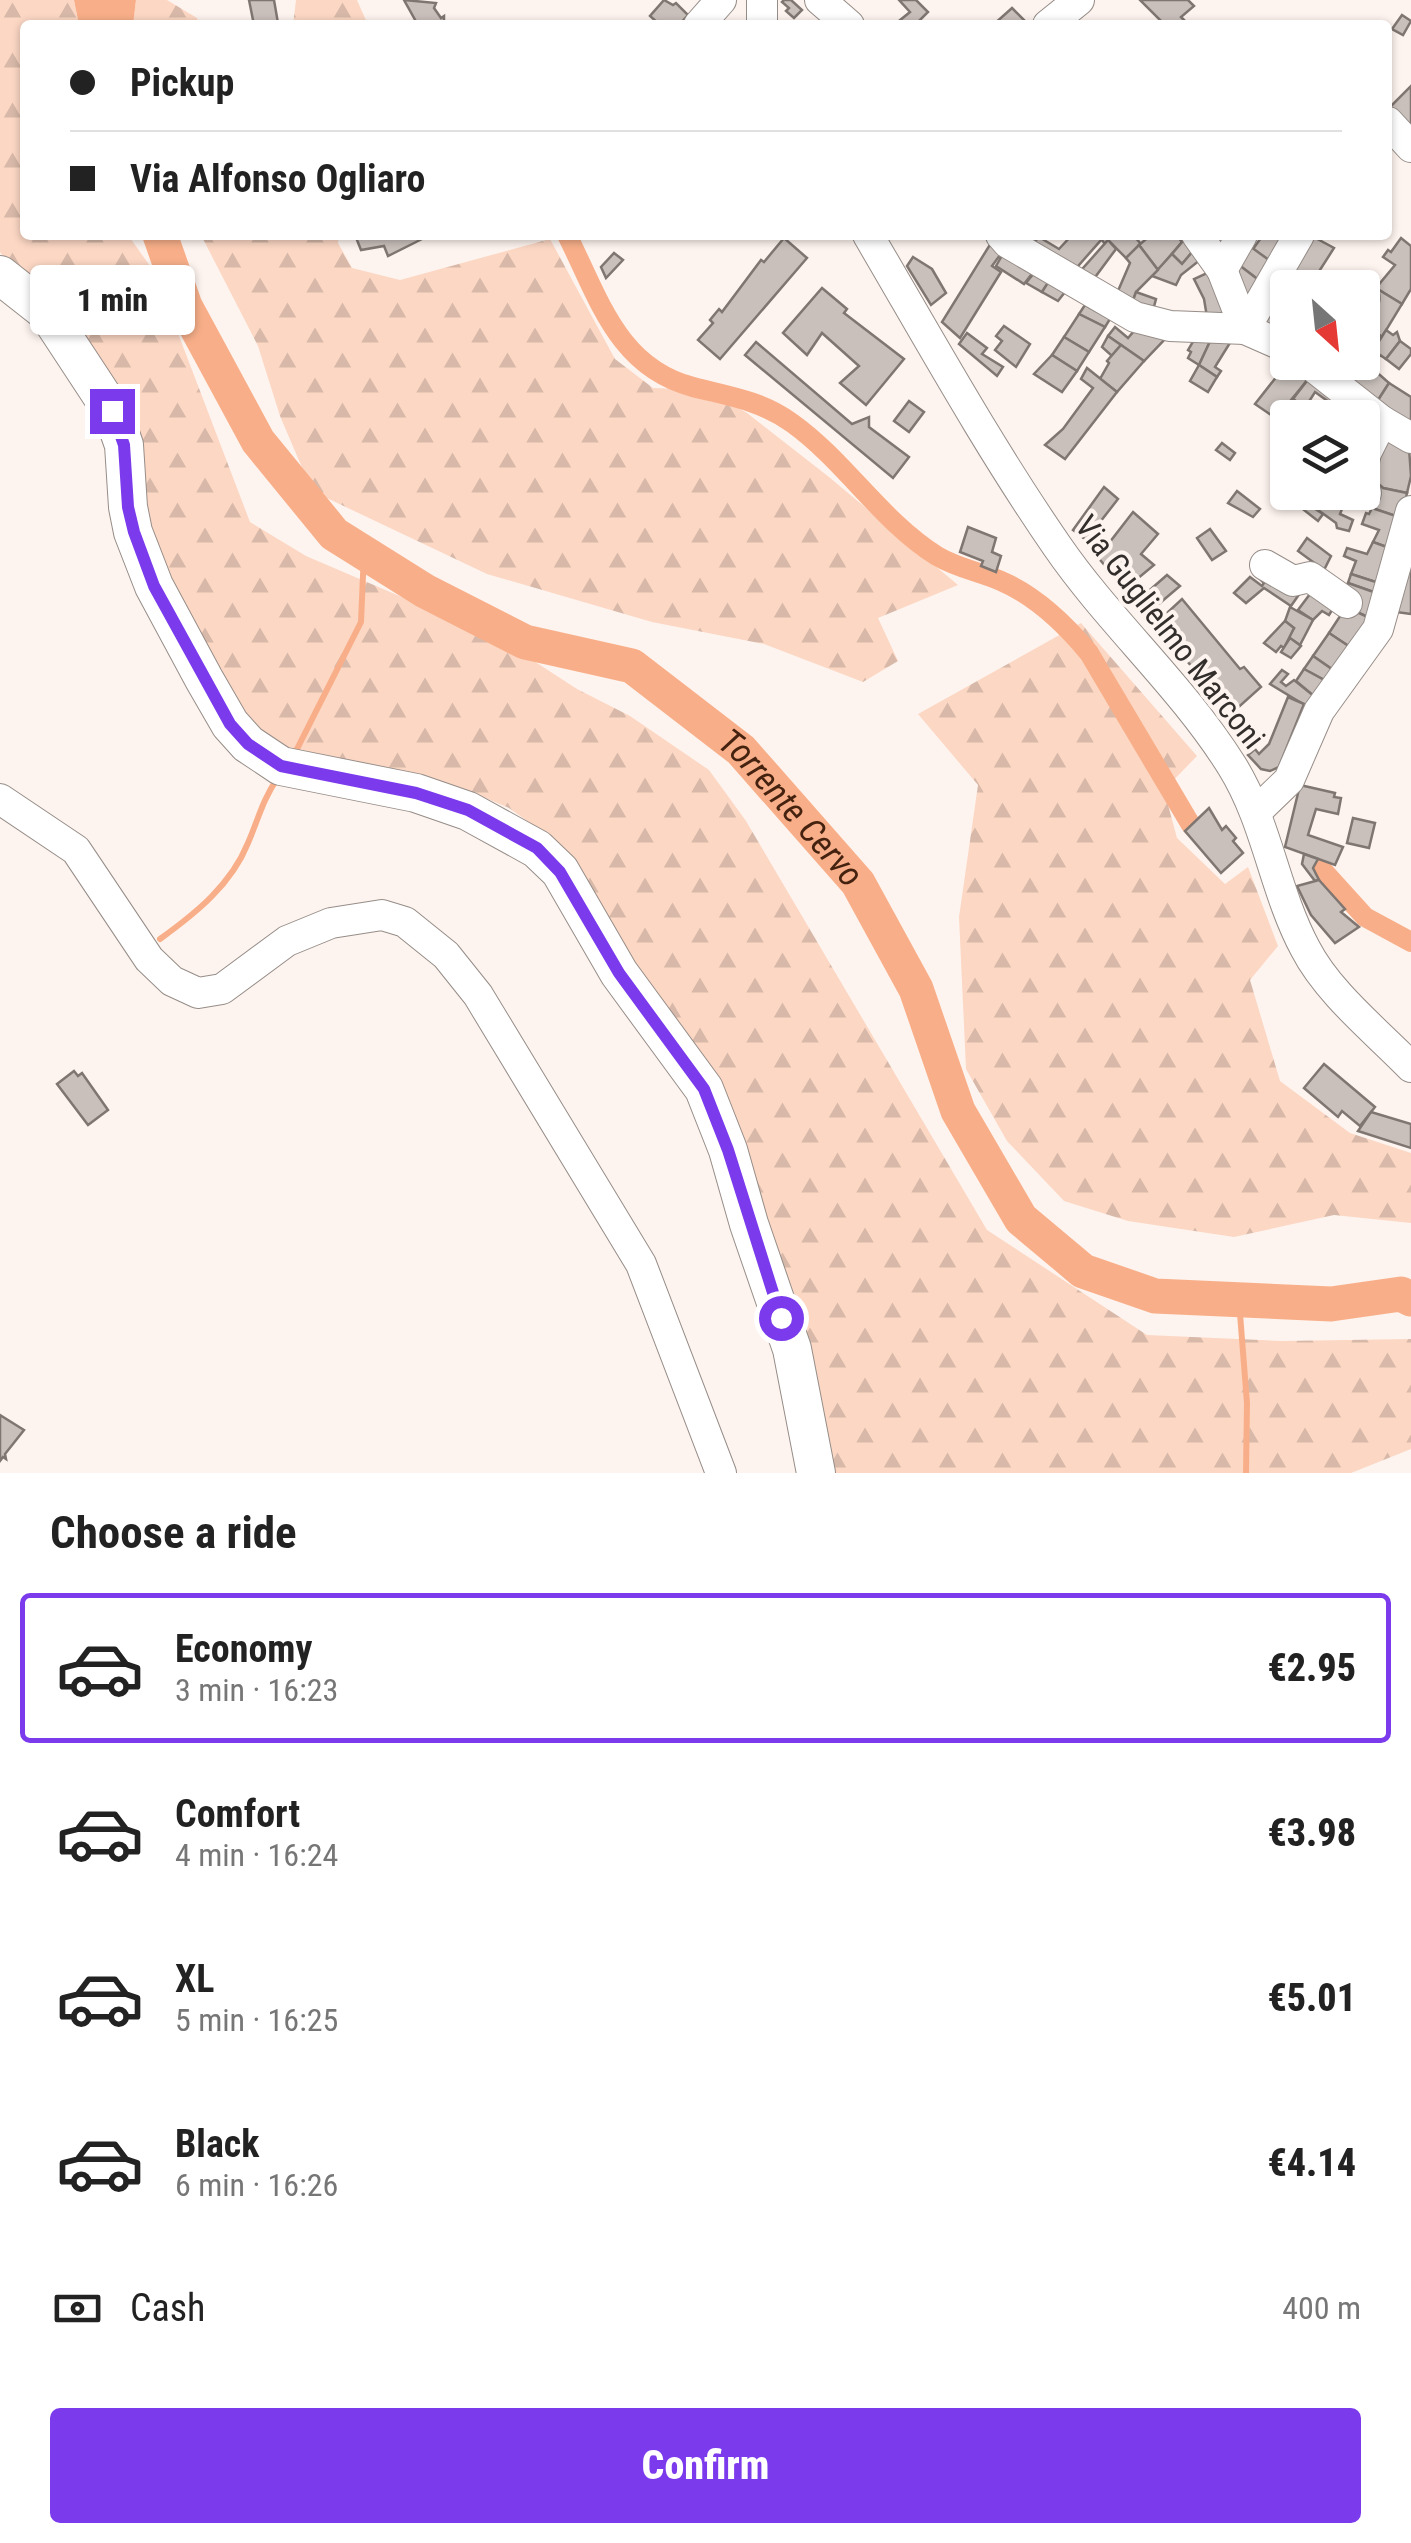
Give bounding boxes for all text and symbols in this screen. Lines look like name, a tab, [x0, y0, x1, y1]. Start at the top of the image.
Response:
text: Pickup	[130, 61, 234, 105]
text: Via Alfonso Ogliaro	[130, 157, 425, 201]
callout: 1 min	[29, 266, 194, 336]
north arrow	[1270, 270, 1380, 380]
map controls	[1270, 270, 1380, 510]
text: 1 min	[77, 281, 148, 319]
route end	[90, 389, 135, 434]
button: layers	[1270, 400, 1380, 510]
street label: Via Guglielmo Marconi	[1067, 508, 1273, 756]
water label: Torrente Cervo	[711, 720, 872, 895]
route start	[759, 1296, 804, 1341]
text: Choose a ride	[50, 1506, 297, 1559]
icon: car	[55, 1623, 145, 1713]
text: Economy	[175, 1627, 312, 1671]
text: €2.95	[1267, 1646, 1356, 1690]
text: 3 min · 16:23	[175, 1671, 338, 1709]
icon: car	[55, 1788, 145, 1878]
text: Comfort	[175, 1792, 300, 1836]
text: €3.98	[1267, 1811, 1356, 1855]
text: 4 min · 16:24	[175, 1836, 338, 1874]
icon: car	[55, 1953, 145, 2043]
text: XL	[175, 1957, 214, 2001]
text: €5.01	[1267, 1976, 1356, 2020]
text: 5 min · 16:25	[175, 2001, 338, 2039]
icon: car	[55, 2118, 145, 2208]
text: Black	[175, 2122, 259, 2166]
text: €4.14	[1267, 2141, 1356, 2185]
text: 6 min · 16:26	[175, 2166, 338, 2204]
icon: cash	[50, 2281, 105, 2336]
text: Cash	[130, 2286, 205, 2330]
text: 400 m	[1282, 2289, 1361, 2327]
button: Confirm	[50, 2408, 1361, 2523]

